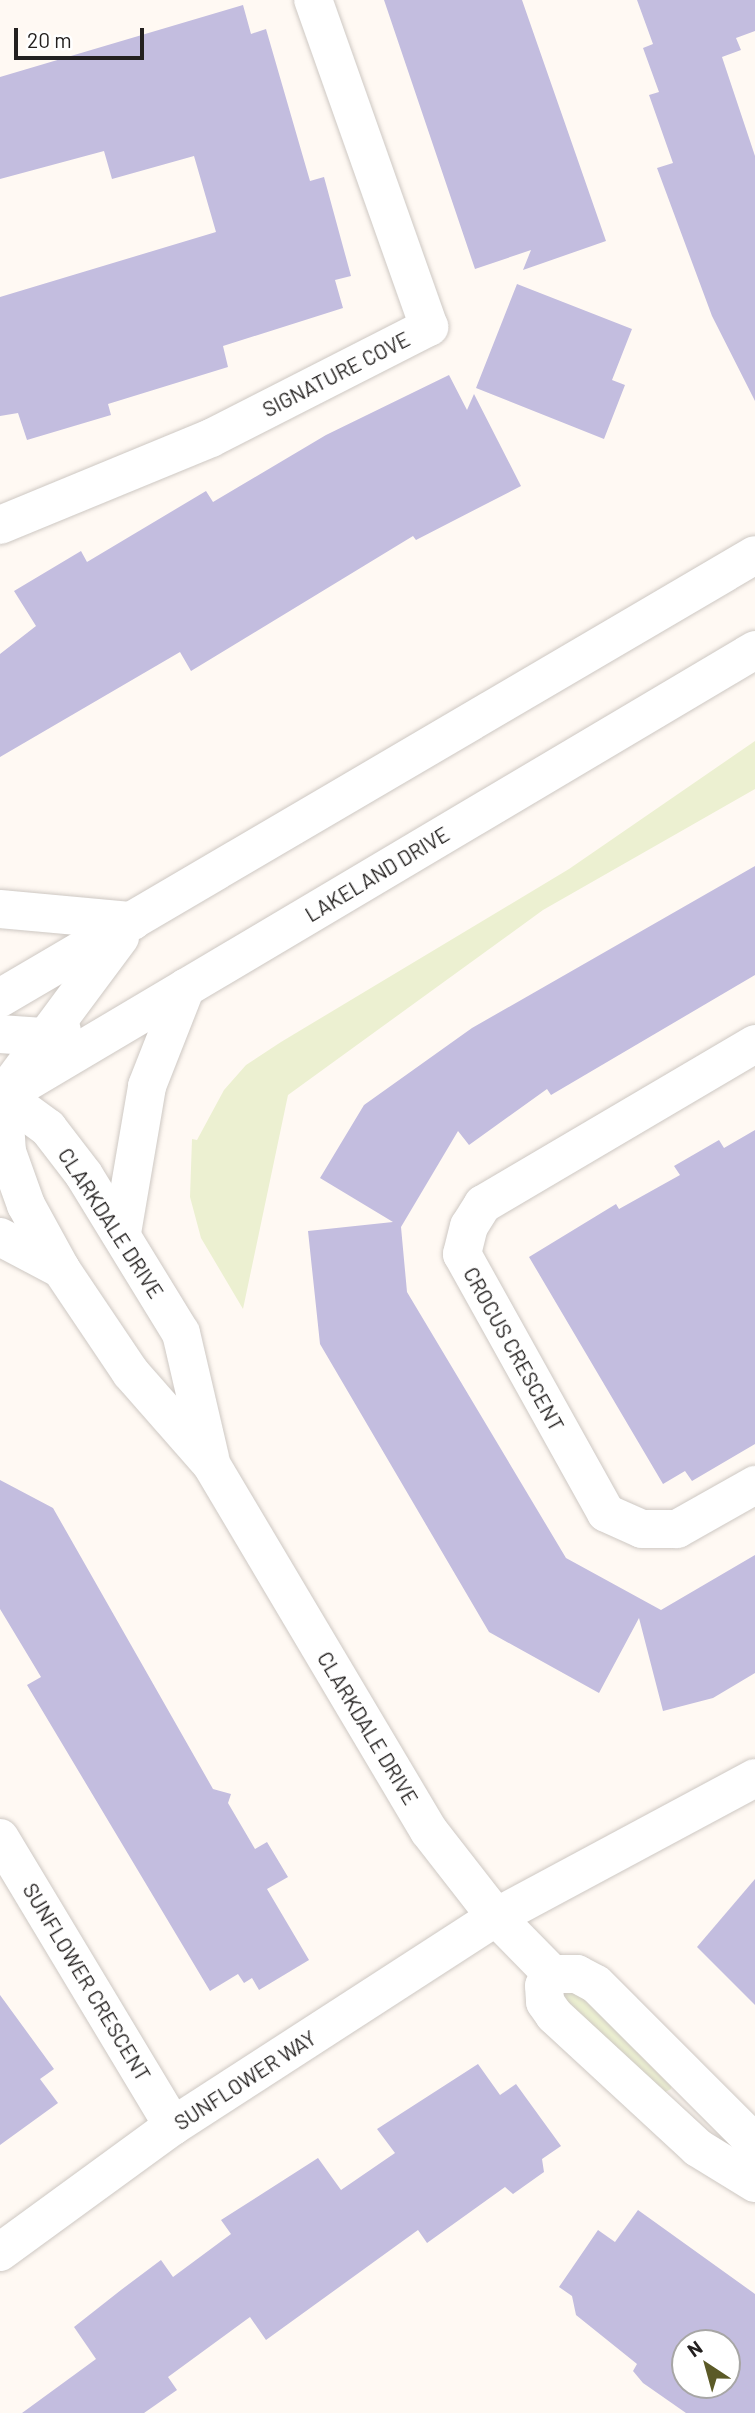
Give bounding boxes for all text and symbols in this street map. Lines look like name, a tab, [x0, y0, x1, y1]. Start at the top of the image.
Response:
scale bar	[18, 14, 147, 58]
text: 20 m	[27, 27, 72, 52]
street label: SIGNATURE COVE	[258, 326, 414, 422]
street label: LAKELAND DRIVE	[300, 821, 454, 927]
street label: CLARKDALE DRIVE	[53, 1143, 169, 1303]
street label: CROCUS CRESCENT	[458, 1263, 570, 1435]
street label: CLARKDALE DRIVE	[312, 1647, 424, 1809]
street label: SUNFLOWER CRESCENT	[18, 1878, 156, 2086]
street label: SUNFLOWER WAY	[169, 2025, 321, 2135]
north arrow	[671, 2329, 741, 2399]
text: N	[683, 2335, 706, 2361]

